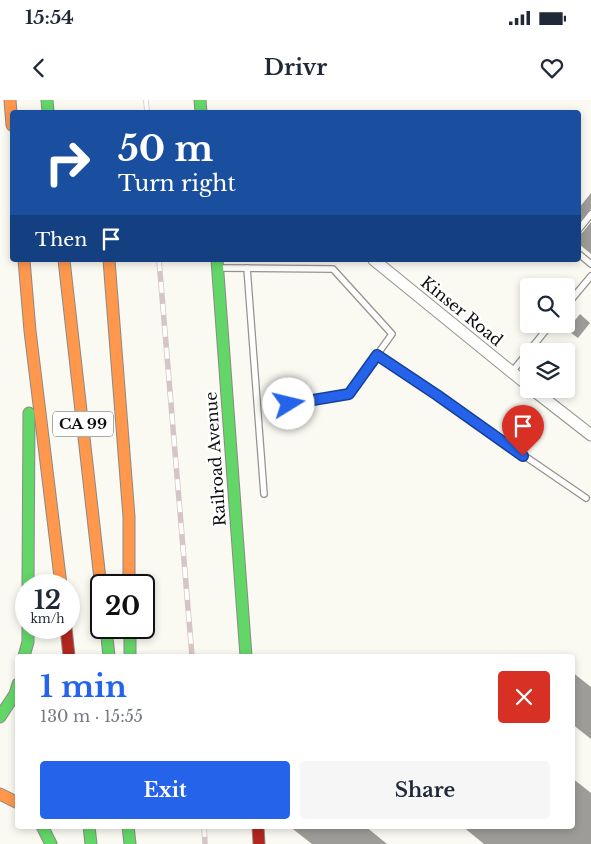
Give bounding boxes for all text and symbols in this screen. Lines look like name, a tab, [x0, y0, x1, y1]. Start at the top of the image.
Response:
text: 15:54	[25, 6, 74, 29]
icon: back	[25, 54, 53, 82]
text: Drivr	[264, 54, 327, 81]
icon: heart	[538, 54, 566, 82]
text: 50 m	[118, 127, 213, 170]
icon: right	[35, 130, 100, 195]
text: Turn right	[118, 170, 236, 197]
icon: arrive	[97, 225, 125, 253]
text: Then	[35, 228, 87, 251]
street label: Kinser Road	[417, 272, 507, 350]
map controls	[520, 278, 575, 398]
button: search	[520, 278, 575, 333]
button: layers	[520, 343, 575, 398]
position arrow	[262, 377, 314, 429]
street label: Railroad Avenue	[200, 391, 230, 527]
pin	[502, 405, 544, 456]
road number: CA 99	[53, 412, 113, 436]
icon: arrive	[509, 412, 537, 440]
speed limit sign: 20	[90, 574, 155, 639]
text: 12	[34, 585, 61, 616]
text: km/h	[30, 611, 65, 626]
text: 1 min	[40, 668, 127, 705]
button: close	[498, 671, 550, 723]
text: 130 m · 15:55	[40, 706, 143, 726]
button: Exit	[40, 761, 290, 819]
button: Share	[300, 761, 550, 819]

